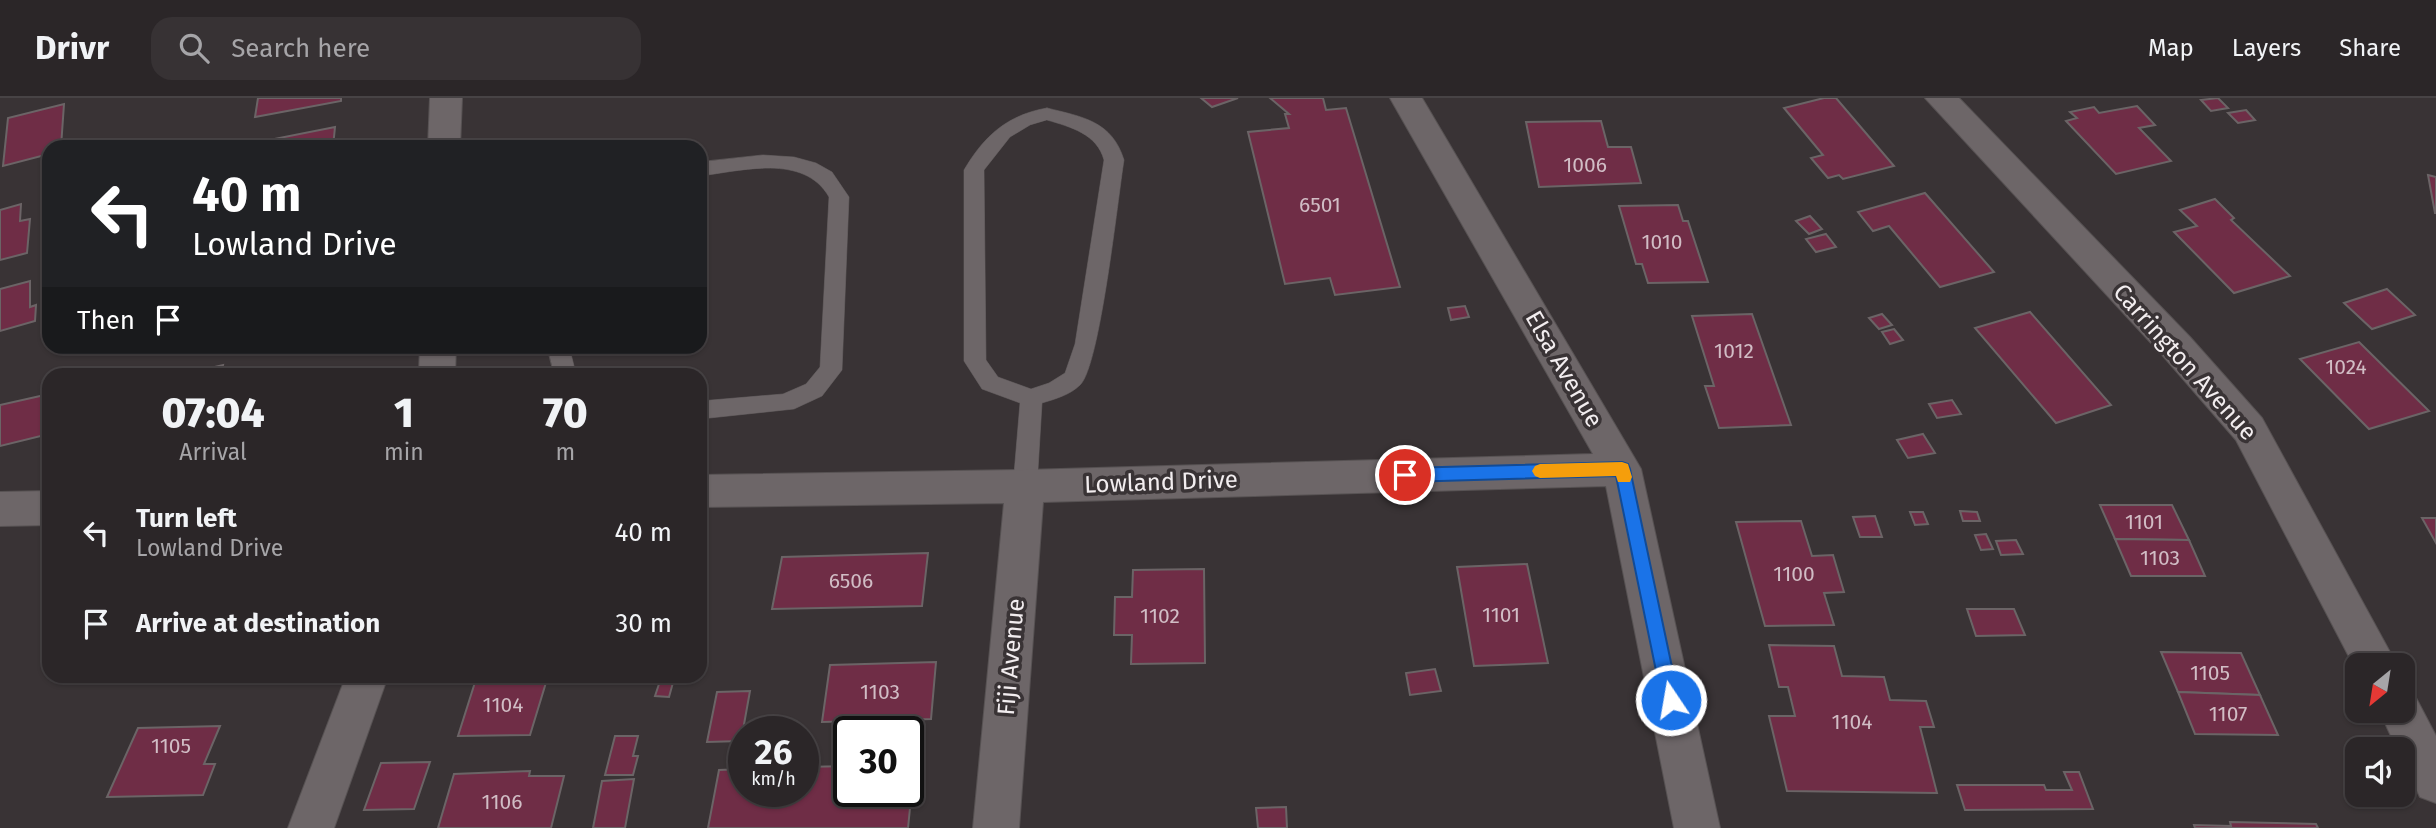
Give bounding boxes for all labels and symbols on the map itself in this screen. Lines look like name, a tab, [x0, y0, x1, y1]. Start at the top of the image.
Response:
house number: 1006	[1563, 152, 1607, 178]
house number: 6501	[1299, 192, 1341, 218]
house number: 1010	[1641, 229, 1683, 255]
street label: Carrington Avenue	[2108, 278, 2262, 446]
street label: Elsa Avenue	[1519, 306, 1609, 432]
house number: 1012	[1714, 338, 1754, 364]
house number: 1024	[2325, 354, 2367, 380]
pin	[1375, 445, 1435, 505]
street label: Lowland Drive	[1084, 465, 1238, 499]
house number: 1101	[2125, 509, 2163, 535]
house number: 1103	[2140, 545, 2180, 571]
house number: 1100	[1773, 561, 1815, 587]
house number: 6506	[829, 568, 873, 594]
street label: Fiji Avenue	[992, 597, 1030, 717]
house number: 1101	[1482, 602, 1520, 628]
house number: 1102	[1140, 603, 1180, 629]
north arrow	[2345, 653, 2415, 723]
house number: 1105	[2190, 660, 2230, 686]
position arrow	[1634, 663, 1708, 737]
house number: 1103	[860, 679, 900, 705]
house number: 1104	[483, 692, 523, 718]
house number: 1107	[2209, 701, 2247, 727]
house number: 1104	[1832, 709, 1872, 735]
speed limit sign: 30	[833, 716, 924, 807]
house number: 1105	[151, 733, 191, 759]
house number: 1106	[482, 789, 522, 815]

